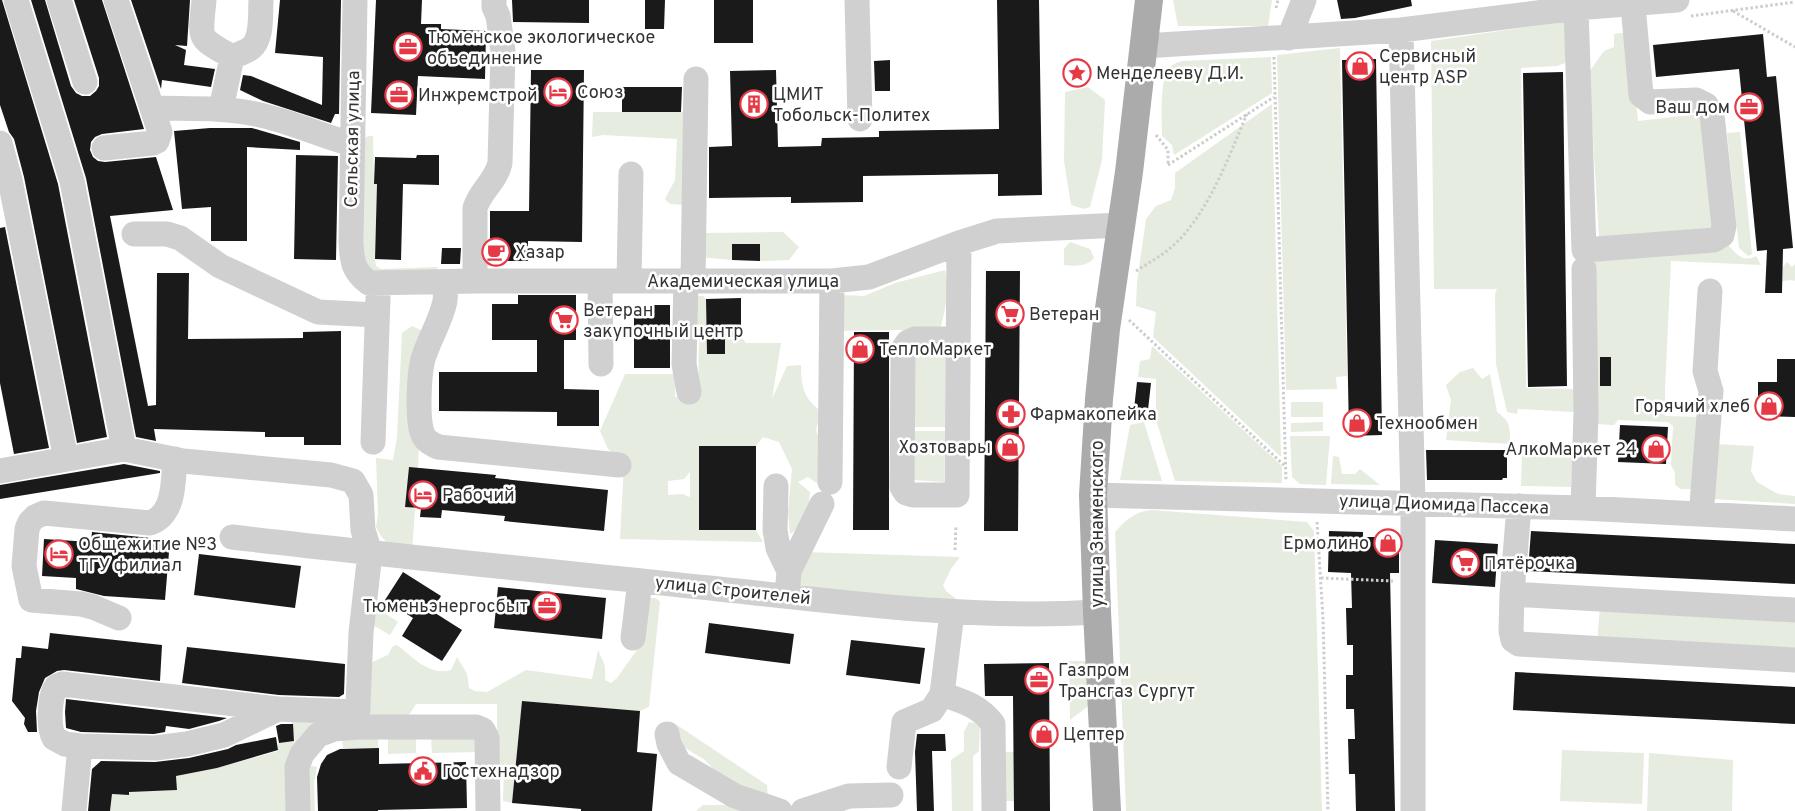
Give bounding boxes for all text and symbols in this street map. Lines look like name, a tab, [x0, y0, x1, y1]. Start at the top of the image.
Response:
place label: Тюменское экологическое объединение	[427, 27, 655, 71]
office icon: Тюменское экологическое объединение	[393, 32, 423, 62]
place label: Сервисный центр ASP	[1379, 46, 1476, 90]
shop icon: Сервисный центр ASP	[1345, 51, 1375, 81]
place icon: Менделееву Д.И.	[1062, 58, 1092, 88]
place label: Менделееву Д.И.	[1096, 63, 1243, 86]
street label: Сельская улица	[341, 70, 366, 208]
hotel icon: Союз	[543, 77, 573, 107]
office icon: Инжремстрой	[384, 80, 414, 110]
place label: Союз	[577, 82, 624, 105]
place label: ЦМИТ Тобольск-Политех	[773, 84, 930, 128]
place label: Инжремстрой	[418, 85, 538, 108]
building icon: ЦМИТ Тобольск-Политех	[739, 89, 769, 119]
office icon: Ваш дом	[1734, 92, 1764, 122]
place label: Ваш дом	[1655, 97, 1730, 120]
cafe icon: Хазар	[481, 237, 511, 267]
place label: Хазар	[515, 242, 565, 265]
street label: Академическая улица	[647, 271, 839, 294]
supermarket icon: Ветеран	[995, 299, 1025, 329]
place label: Ветеран закупочный центр	[583, 300, 743, 344]
place label: Ветеран	[1029, 304, 1099, 327]
supermarket icon: Ветеран закупочный центр	[549, 305, 579, 335]
shop icon: ТеплоМаркет	[845, 334, 875, 364]
place label: ТеплоМаркет	[879, 339, 991, 362]
shop icon: Горячий хлеб	[1754, 391, 1784, 421]
place label: Горячий хлеб	[1635, 396, 1750, 419]
pharmacy icon: Фармакопейка	[996, 399, 1026, 429]
place label: Фармакопейка	[1030, 404, 1157, 427]
shop icon: Технообмен	[1342, 408, 1372, 438]
place label: Технообмен	[1376, 413, 1478, 436]
shop icon: Хозтовары	[995, 432, 1025, 462]
shop icon: АлкоМаркет 24	[1641, 434, 1671, 464]
place label: Хозтовары	[899, 437, 991, 460]
place label: АлкоМаркет 24	[1505, 439, 1637, 462]
street label: улица Знаменского	[1087, 440, 1110, 608]
hotel icon: Рабочий	[408, 480, 438, 510]
place label: Рабочий	[442, 485, 515, 508]
street label: улица Диомида Пассека	[1339, 490, 1549, 521]
shop icon: Ермолино	[1373, 528, 1403, 558]
place label: Ермолино	[1283, 533, 1369, 556]
place label: Общежитие №3 ТГУ филиал	[78, 534, 217, 578]
hotel icon: Общежитие №3 ТГУ филиал	[44, 539, 74, 569]
supermarket icon: Пятёрочка	[1450, 548, 1480, 578]
place label: Пятёрочка	[1484, 553, 1575, 576]
street label: улица Строителей	[654, 572, 812, 611]
office icon: Тюменьэнергосбыт	[532, 591, 562, 621]
place label: Тюменьэнергосбыт	[363, 596, 528, 619]
place label: Газпром Трансгаз Сургут	[1058, 660, 1195, 704]
office icon: Газпром Трансгаз Сургут	[1024, 665, 1054, 695]
shop icon: Цептер	[1029, 719, 1059, 749]
place label: Цептер	[1063, 724, 1125, 747]
public building icon: Гостехнадзор	[408, 756, 438, 786]
place label: Гостехнадзор	[442, 761, 560, 784]

